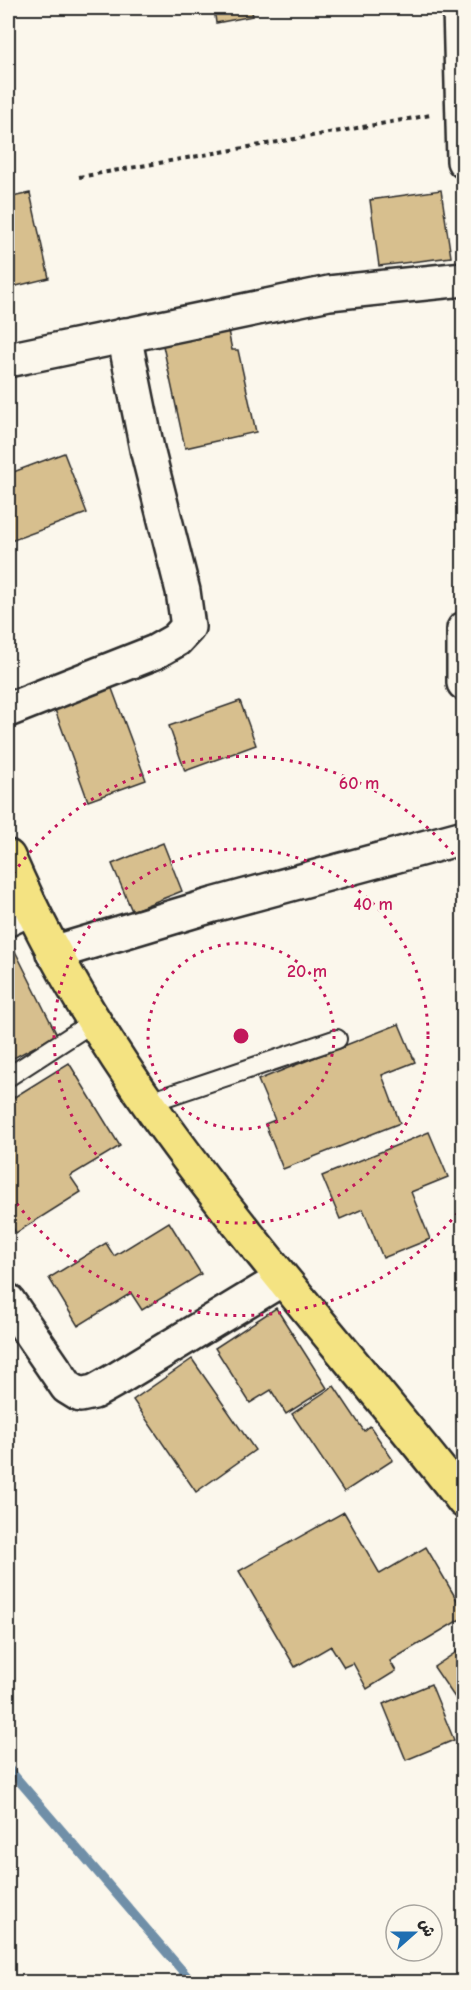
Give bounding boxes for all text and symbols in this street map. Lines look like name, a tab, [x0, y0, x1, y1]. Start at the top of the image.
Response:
text: 60 m	[339, 773, 379, 794]
text: 40 m	[353, 894, 393, 915]
text: 20 m	[287, 961, 327, 982]
centre of rings	[231, 1026, 251, 1046]
north arrow	[384, 1903, 444, 1963]
text: ش	[416, 1917, 439, 1939]

